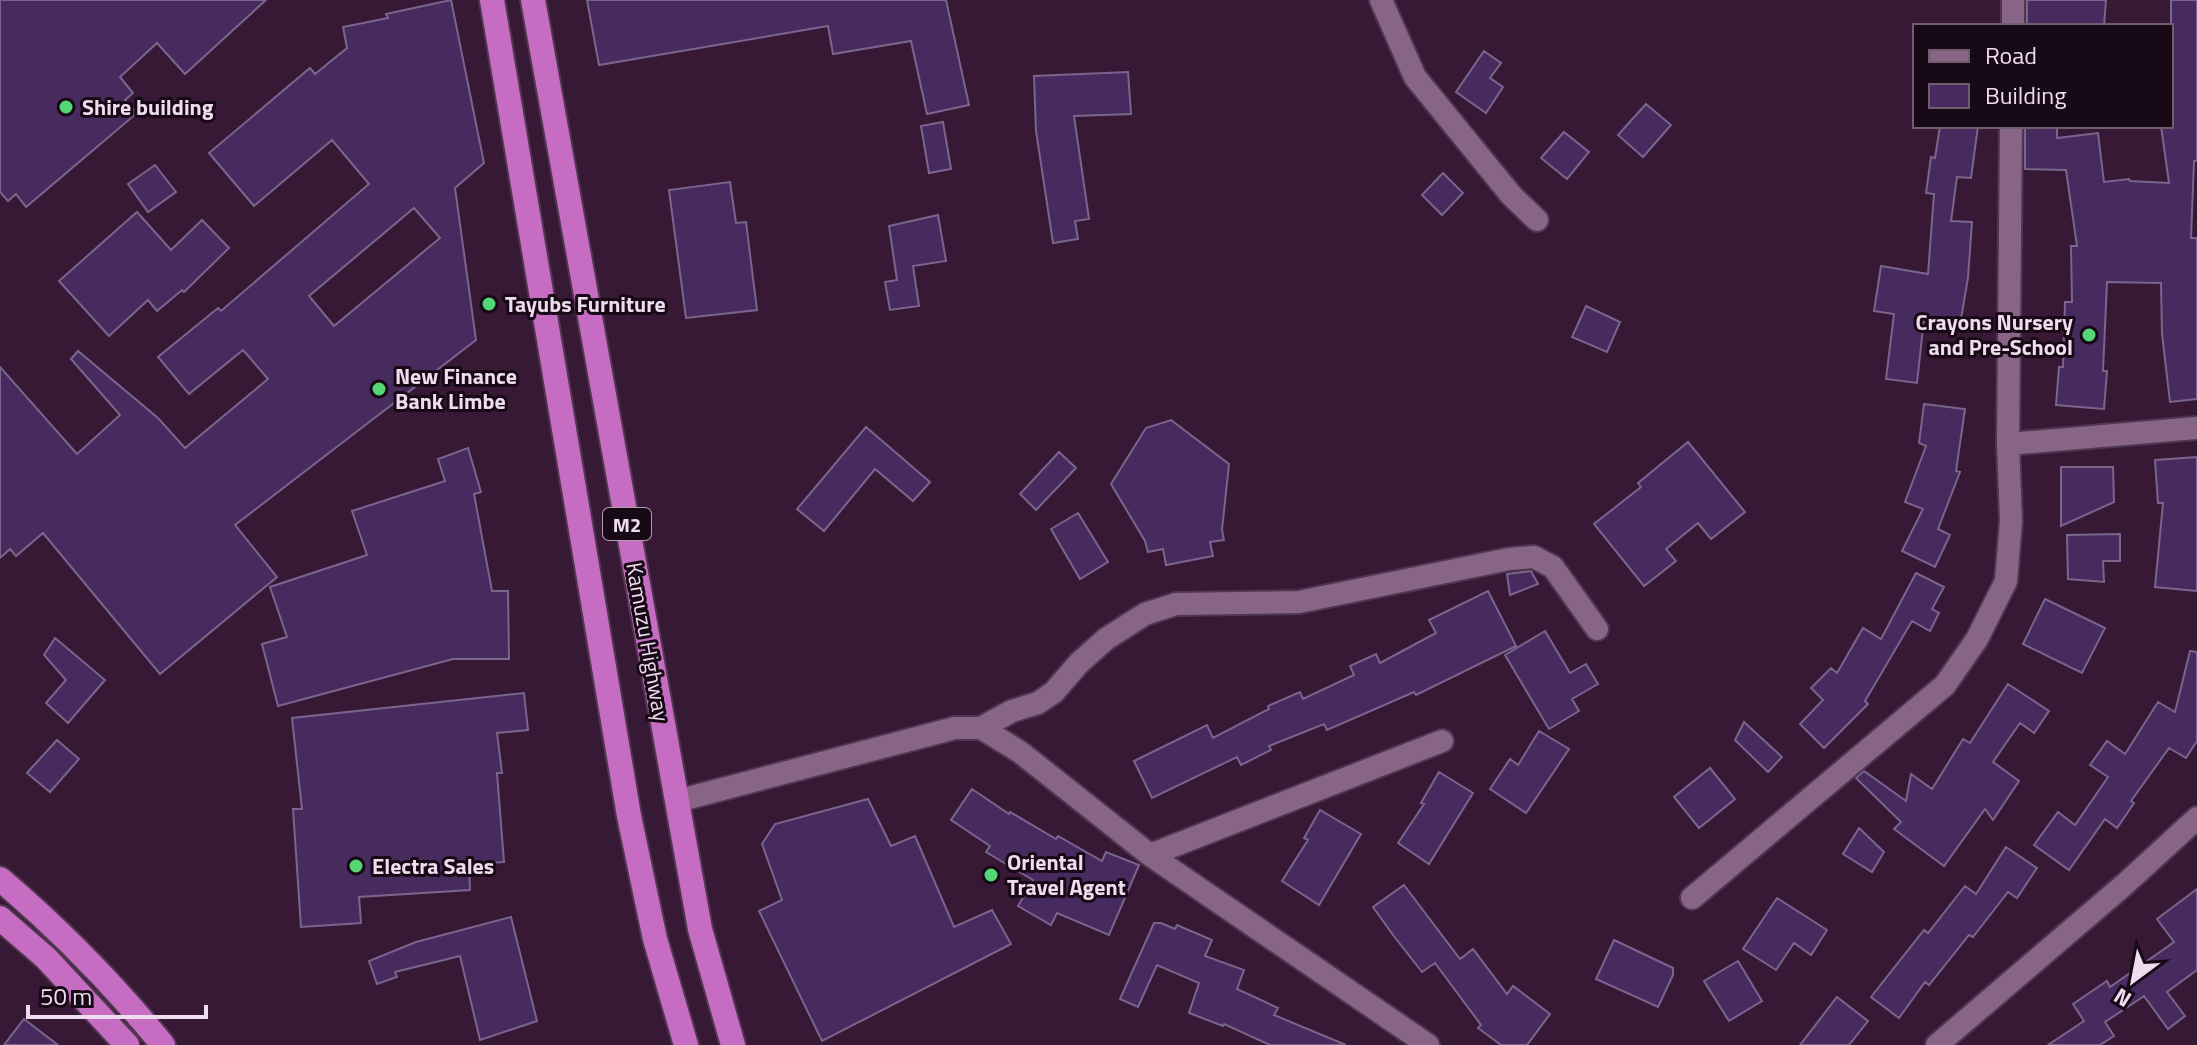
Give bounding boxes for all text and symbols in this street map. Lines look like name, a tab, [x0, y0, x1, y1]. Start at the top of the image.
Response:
legend	[1913, 24, 2173, 128]
text: Road	[1985, 37, 2037, 73]
text: Building	[1985, 77, 2067, 113]
place label: Shire building	[82, 90, 214, 124]
marker: Shire building	[57, 98, 75, 116]
place label: Tayubs Furniture	[505, 287, 666, 321]
marker: Tayubs Furniture	[480, 295, 498, 313]
place label: Crayons Nursery and Pre-School	[1915, 305, 2073, 364]
marker: Crayons Nursery and Pre-School	[2080, 326, 2098, 344]
place label: New Finance Bank Limbe	[395, 359, 517, 418]
marker: New Finance Bank Limbe	[370, 380, 388, 398]
road number: M2	[603, 508, 651, 540]
street label: Kamuzu Highway	[617, 560, 679, 725]
place label: Oriental Travel Agent	[1007, 845, 1126, 904]
place label: Electra Sales	[372, 849, 494, 883]
marker: Electra Sales	[347, 857, 365, 875]
marker: Oriental Travel Agent	[982, 866, 1000, 884]
north arrow	[2093, 941, 2173, 1021]
scale bar	[28, 969, 206, 1019]
text: 50 m	[40, 978, 92, 1014]
text: N	[2107, 980, 2138, 1016]

